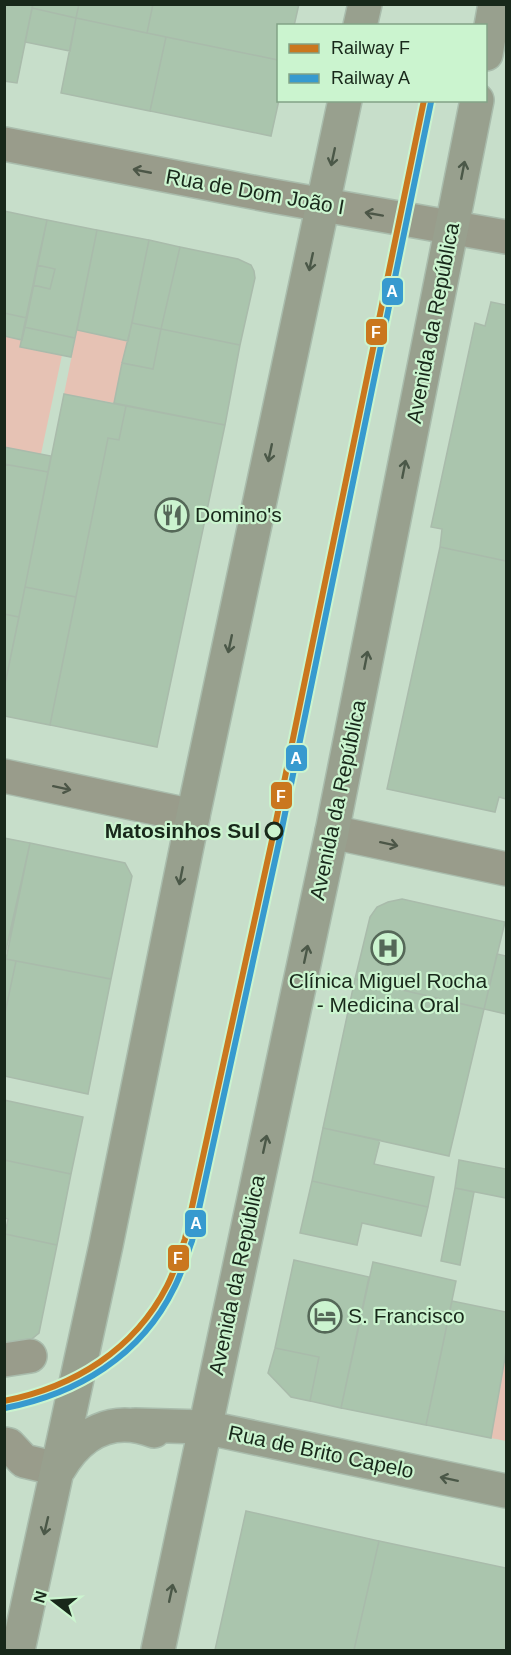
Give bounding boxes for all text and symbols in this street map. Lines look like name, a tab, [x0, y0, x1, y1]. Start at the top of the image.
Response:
legend	[277, 24, 487, 102]
text: Railway F	[331, 38, 410, 58]
text: Railway A	[331, 68, 410, 88]
one-way arrow	[327, 147, 338, 166]
one-way arrow	[458, 161, 469, 180]
street label: Rua de Dom João I	[164, 164, 346, 219]
one-way arrow	[132, 165, 152, 176]
one-way arrow	[364, 208, 384, 219]
street label: Avenida da República	[402, 220, 463, 425]
one-way arrow	[305, 252, 316, 272]
line badge: A	[381, 277, 404, 306]
text: A	[386, 283, 398, 300]
line badge: F	[365, 318, 388, 346]
text: F	[371, 324, 381, 341]
one-way arrow	[264, 443, 275, 462]
one-way arrow	[399, 459, 410, 479]
restaurant icon: Domino's	[154, 497, 190, 533]
place label: Domino's	[195, 503, 282, 526]
one-way arrow	[223, 634, 235, 653]
one-way arrow	[361, 651, 372, 670]
street label: Avenida da República	[305, 697, 370, 902]
line badge: A	[285, 744, 308, 772]
text: A	[290, 750, 302, 767]
line badge: F	[270, 781, 293, 810]
one-way arrow	[51, 783, 71, 794]
text: F	[276, 788, 286, 805]
place label: Matosinhos Sul	[105, 819, 260, 842]
marker: Matosinhos Sul	[265, 822, 283, 840]
one-way arrow	[379, 839, 398, 851]
one-way arrow	[175, 865, 186, 885]
hospital icon: Clínica Miguel Rocha - Medicina Oral	[370, 930, 406, 966]
one-way arrow	[300, 944, 312, 963]
place label: Clínica Miguel Rocha - Medicina Oral	[289, 969, 488, 1016]
one-way arrow	[259, 1135, 271, 1154]
street label: Avenida da República	[204, 1172, 269, 1377]
line badge: A	[184, 1209, 207, 1238]
text: A	[190, 1215, 202, 1232]
line badge: F	[167, 1244, 190, 1272]
text: F	[173, 1250, 183, 1267]
hotel icon: S. Francisco	[307, 1298, 343, 1334]
place label: S. Francisco	[348, 1304, 465, 1327]
street label: Rua de Brito Capelo	[226, 1421, 416, 1482]
one-way arrow	[440, 1473, 460, 1484]
one-way arrow	[39, 1516, 51, 1535]
north arrow	[24, 1571, 84, 1631]
one-way arrow	[165, 1584, 177, 1603]
text: N	[30, 1589, 50, 1605]

